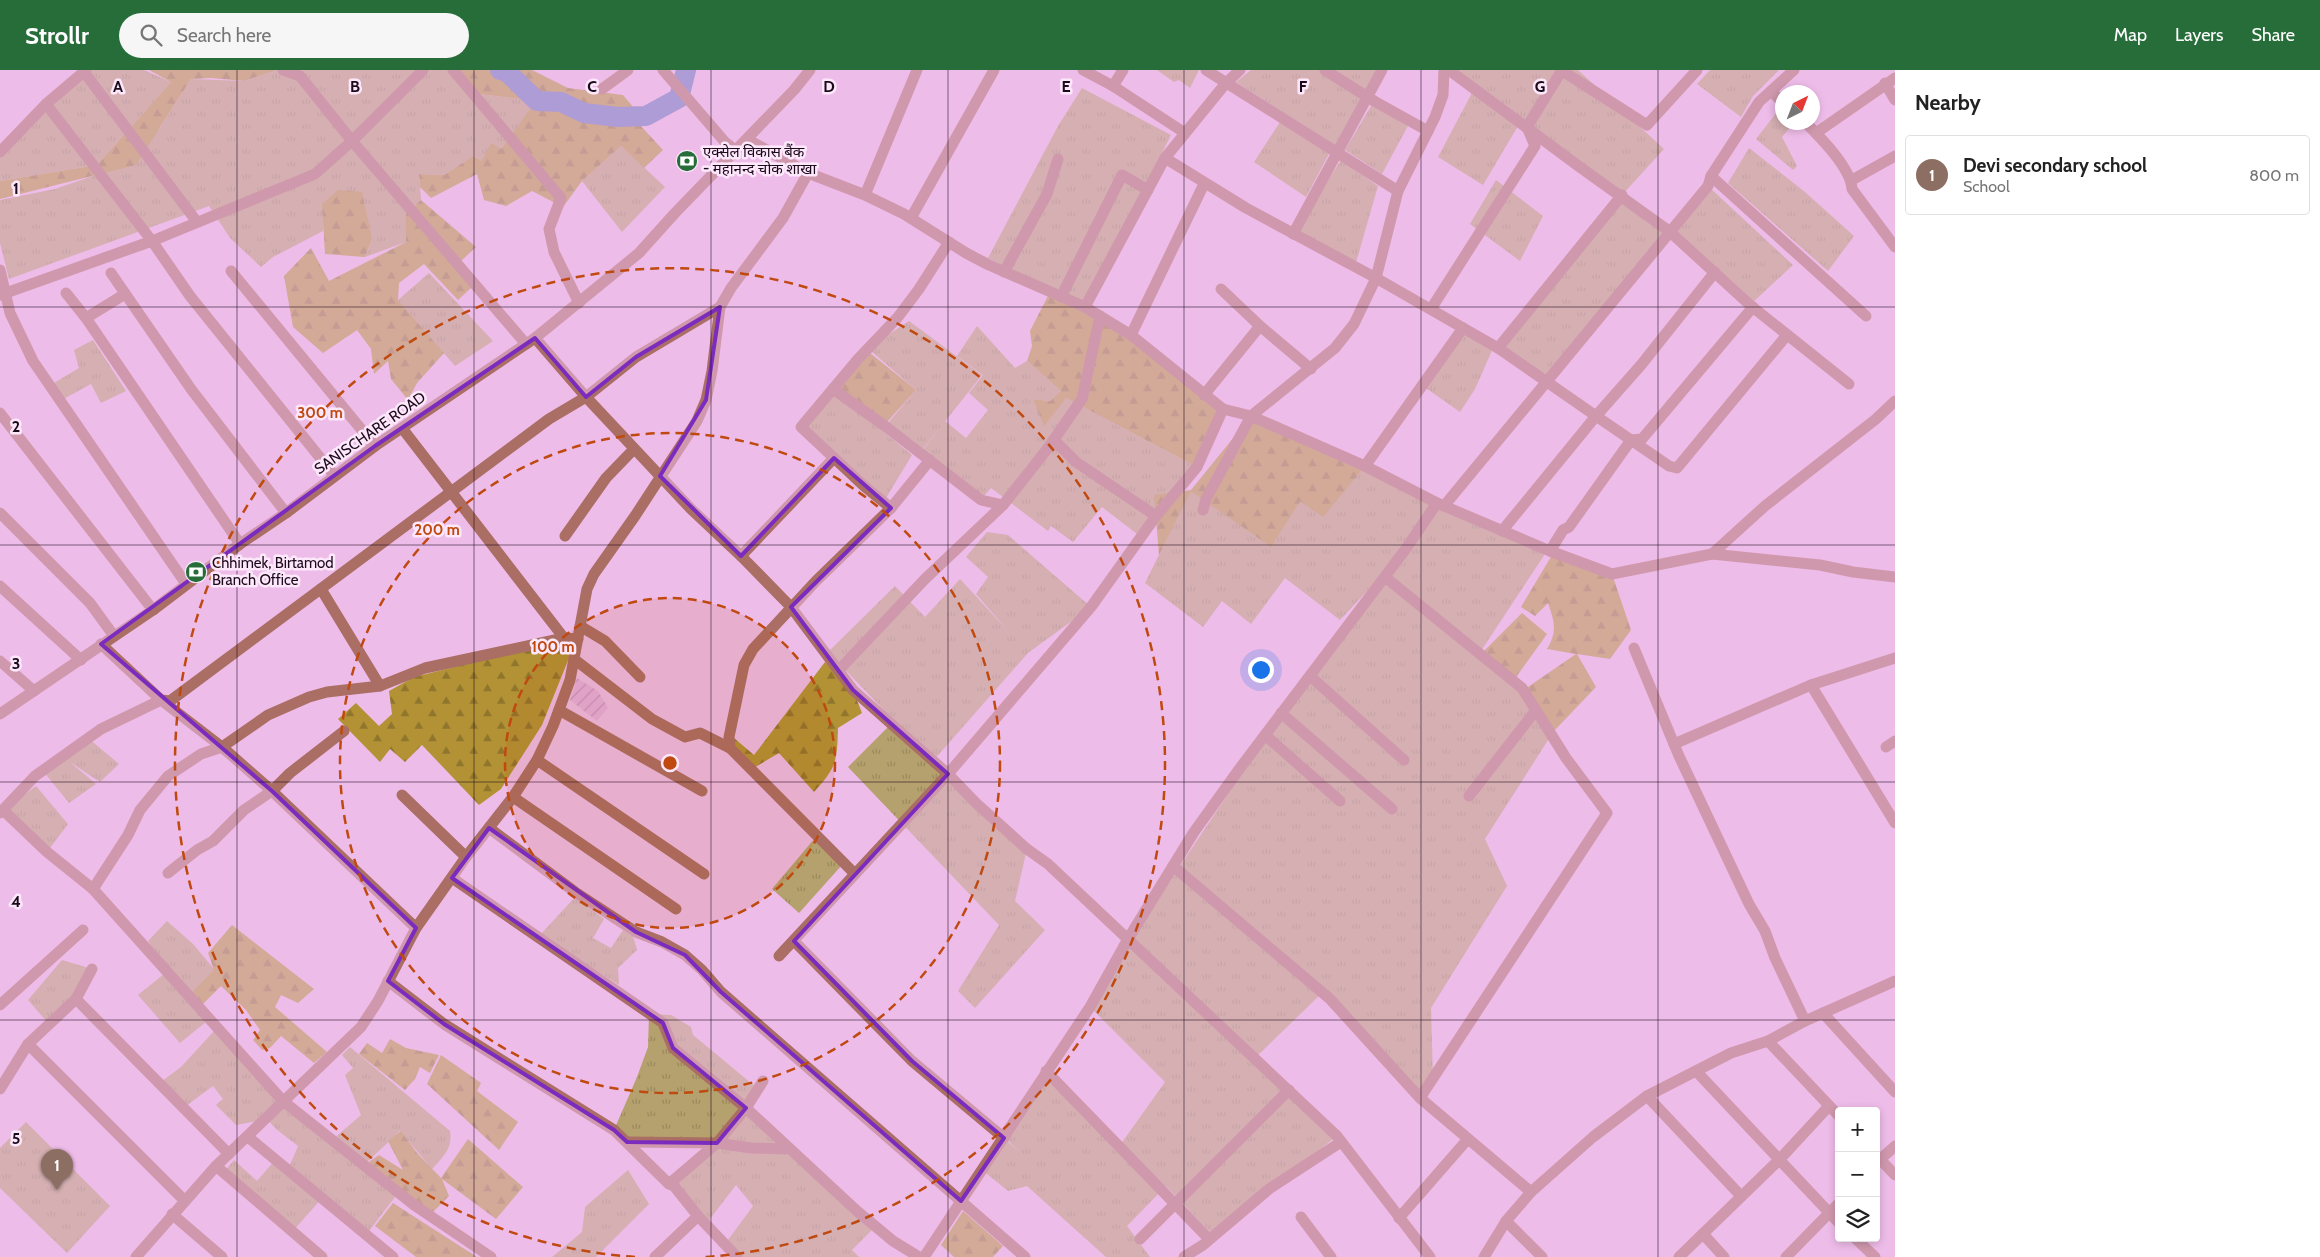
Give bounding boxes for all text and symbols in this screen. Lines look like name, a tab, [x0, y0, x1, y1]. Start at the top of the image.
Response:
search box	[119, 13, 469, 58]
text: Strollr	[25, 21, 89, 50]
icon: search	[137, 21, 165, 49]
text: Search here	[177, 24, 271, 47]
text: Map	[2114, 24, 2147, 46]
text: Layers	[2175, 24, 2224, 46]
text: Share	[2252, 24, 2295, 46]
text: A	[113, 77, 123, 96]
text: B	[350, 77, 360, 96]
text: C	[587, 77, 597, 96]
text: D	[823, 77, 835, 96]
text: E	[1061, 77, 1071, 96]
text: F	[1299, 77, 1308, 96]
text: G	[1535, 77, 1545, 96]
north arrow	[1775, 85, 1820, 130]
text: Nearby	[1915, 90, 1981, 115]
place label: एक्सेल विकास बैंक - महानन्द चोक शाखा	[703, 143, 818, 178]
bank icon: एक्सेल विकास बैंक - महानन्द चोक शाखा	[675, 149, 699, 173]
text: Devi secondary school	[1963, 154, 2147, 177]
text: 1	[1929, 166, 1935, 185]
text: 800 m	[2249, 166, 2299, 185]
text: School	[1963, 177, 2010, 196]
text: 1	[13, 179, 19, 198]
street label: SANISCHARE ROAD	[311, 388, 429, 478]
text: 300 m	[297, 404, 343, 422]
text: 2	[12, 417, 20, 436]
text: 200 m	[414, 521, 460, 539]
place label: Chhimek, Birtamod Branch Office	[212, 554, 334, 589]
bank icon: Chhimek, Birtamod Branch Office	[184, 560, 208, 584]
text: 100 m	[531, 638, 575, 656]
text: 3	[12, 654, 20, 673]
your location	[1248, 657, 1274, 683]
centre of rings	[661, 754, 679, 772]
text: 4	[11, 892, 21, 911]
map controls	[1835, 1107, 1880, 1242]
button: +	[1835, 1107, 1880, 1152]
text: 5	[12, 1129, 20, 1148]
pin: 1	[41, 1149, 73, 1190]
button: −	[1835, 1152, 1880, 1197]
button: layers	[1835, 1197, 1880, 1242]

